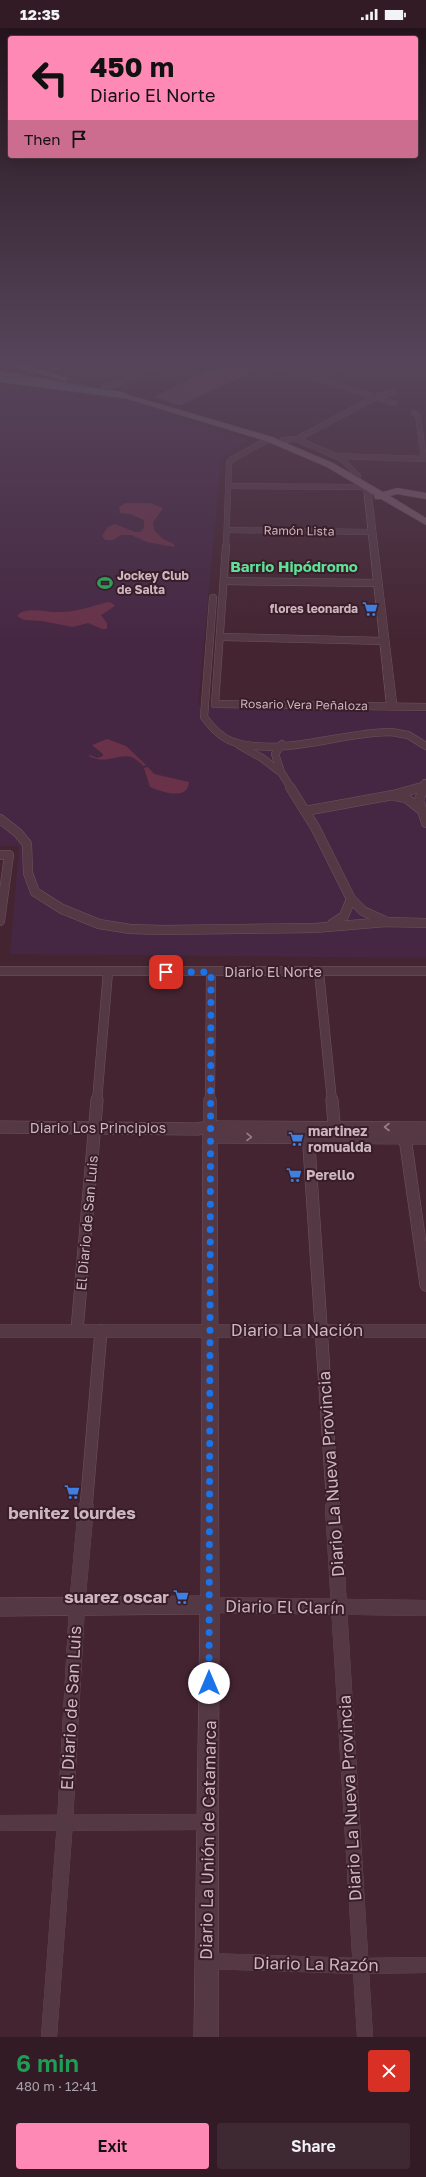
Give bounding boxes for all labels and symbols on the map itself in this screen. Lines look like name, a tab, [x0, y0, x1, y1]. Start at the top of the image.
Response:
street label: Ramón Lista	[263, 522, 335, 539]
district label: Barrio Hipódromo	[230, 557, 358, 575]
place label: Jockey Club de Salta	[117, 568, 189, 597]
sports icon: Jockey Club de Salta	[96, 574, 114, 592]
supermarket icon: flores leonarda	[361, 600, 379, 618]
place label: flores leonarda	[270, 601, 358, 616]
street label: Rosario Vera Peñaloza	[240, 696, 368, 713]
pin	[149, 955, 183, 989]
street label: Diario El Norte	[224, 963, 322, 980]
street label: Diario Los Principios	[30, 1119, 166, 1136]
place label: martinez romualda	[308, 1122, 372, 1155]
one-way arrow	[384, 1123, 390, 1131]
supermarket icon: martinez romualda	[287, 1130, 305, 1148]
one-way arrow	[246, 1133, 252, 1141]
street label: El Diario de San Luis	[72, 1155, 101, 1291]
supermarket icon: Perello	[285, 1166, 303, 1184]
place label: Perello	[306, 1166, 355, 1183]
street label: Diario La Nación	[231, 1319, 363, 1340]
street label: Diario La Nueva Provincia	[313, 1370, 348, 1578]
supermarket icon: benitez lourdes	[63, 1483, 81, 1501]
place label: benitez lourdes	[8, 1502, 136, 1523]
place label: suarez oscar	[64, 1586, 169, 1607]
supermarket icon: suarez oscar	[172, 1588, 190, 1606]
street label: Diario El Clarín	[225, 1595, 345, 1618]
street label: El Diario de San Luis	[56, 1625, 85, 1791]
position arrow	[188, 1662, 230, 1704]
street label: Diario La Nueva Provincia	[334, 1694, 365, 1902]
street label: Diario La Unión de Catamarca	[195, 1720, 220, 1960]
street label: Diario La Razón	[253, 1952, 379, 1975]

